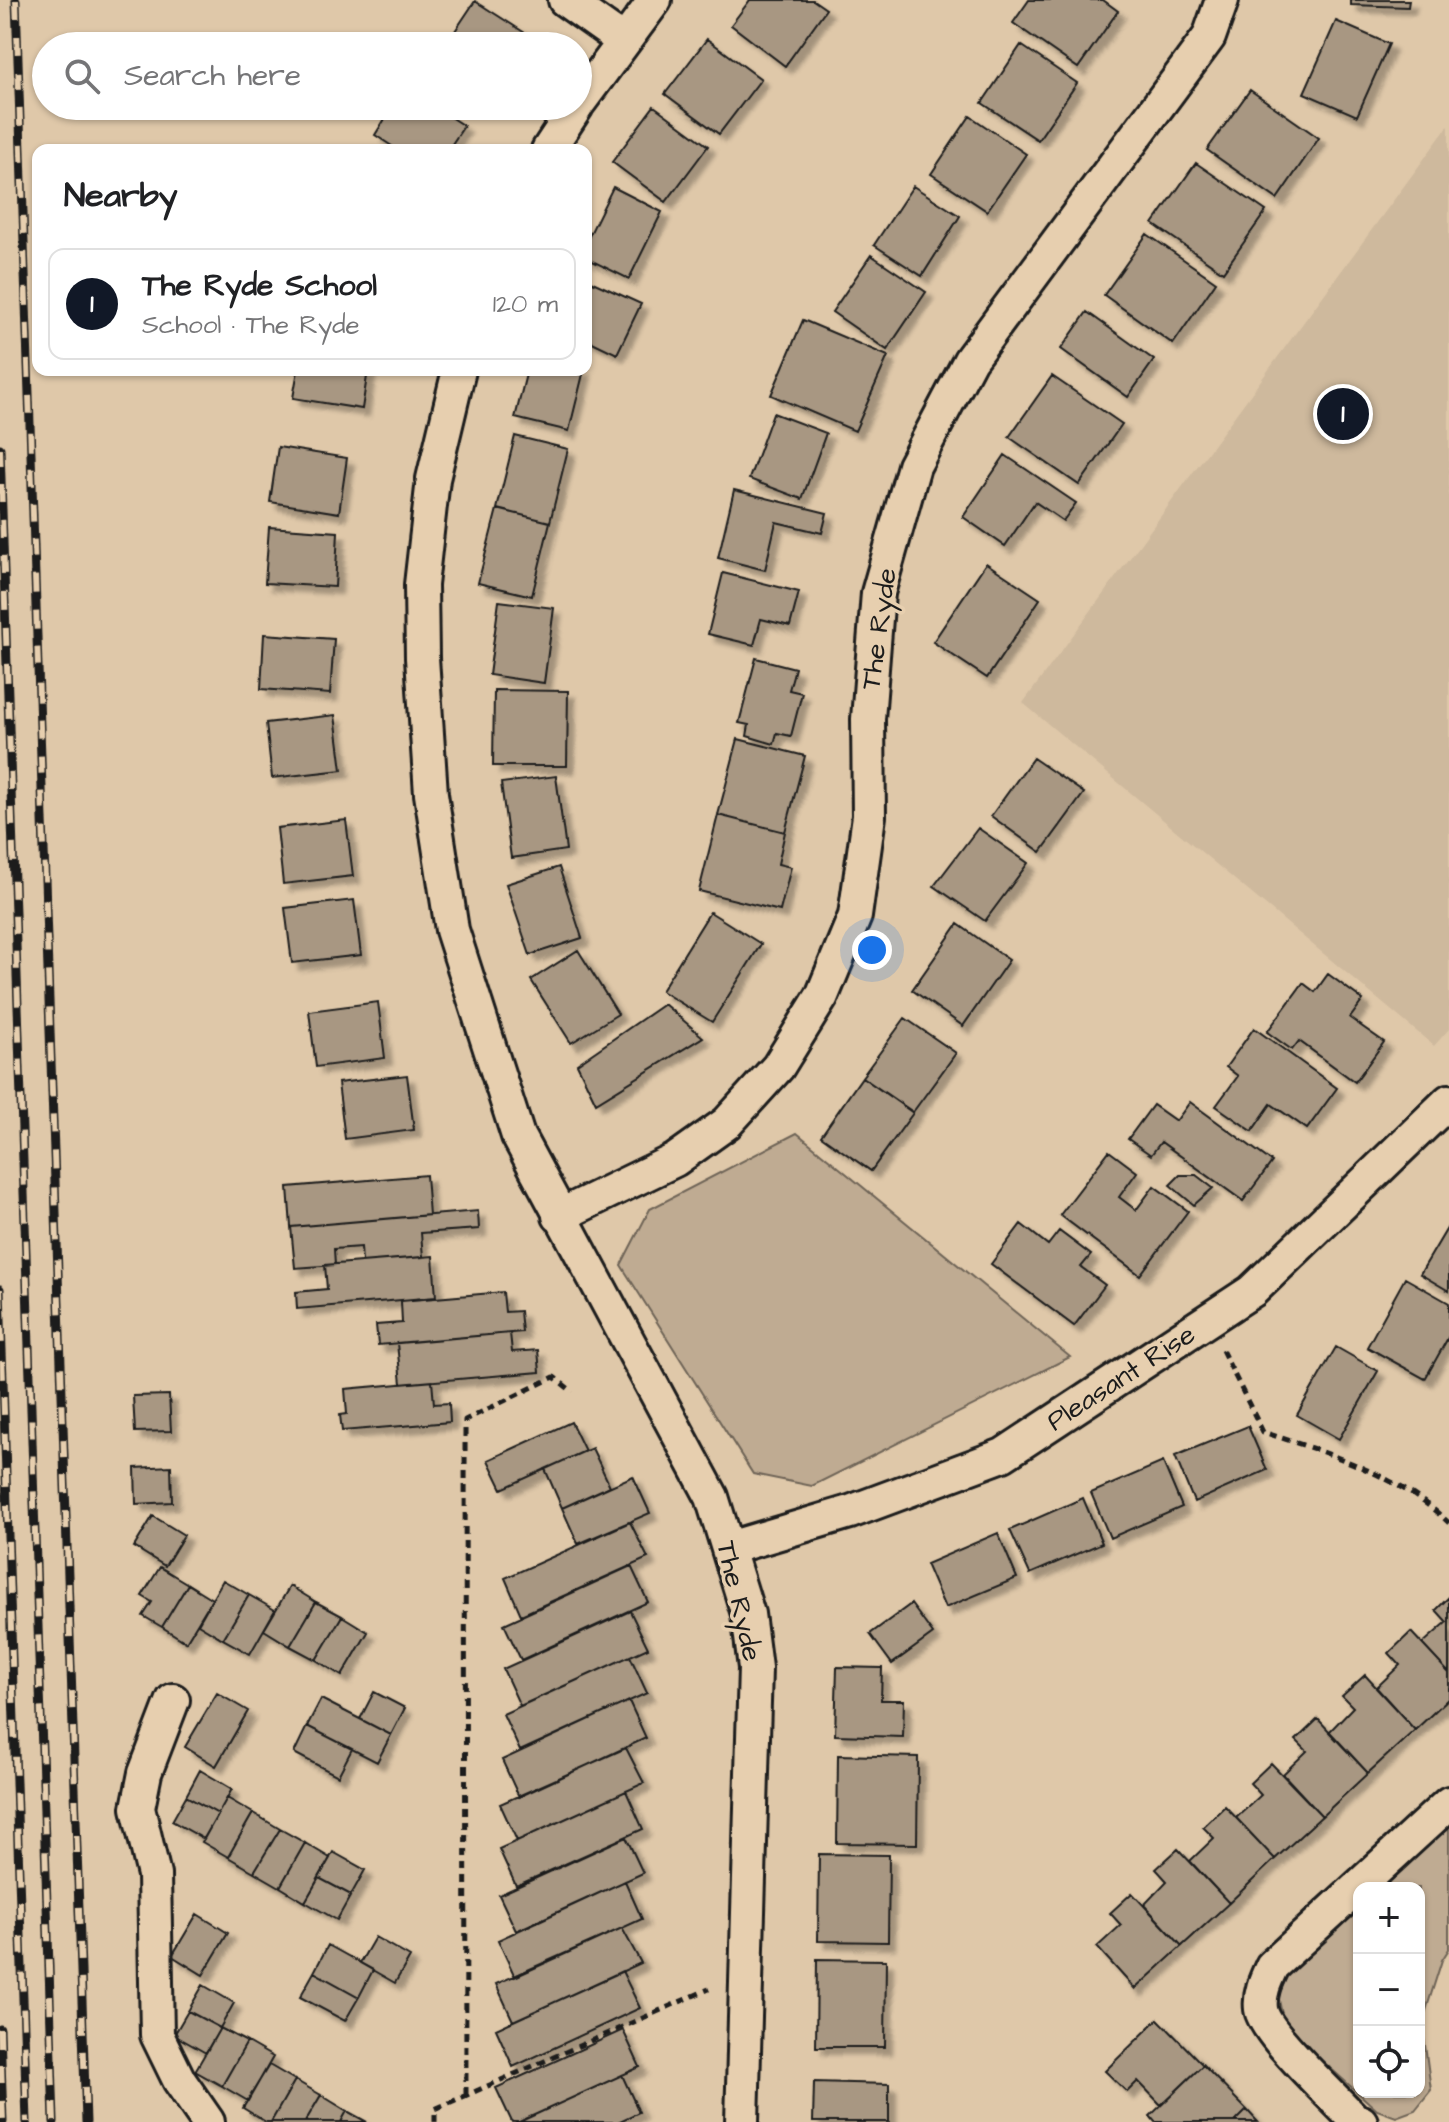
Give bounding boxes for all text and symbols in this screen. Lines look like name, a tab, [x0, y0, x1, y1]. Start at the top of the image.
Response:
search box	[32, 32, 592, 120]
icon: search	[60, 54, 104, 98]
text: Search here	[124, 55, 301, 97]
text: Nearby	[64, 172, 178, 220]
text: The Ryde School	[142, 265, 377, 307]
text: 1	[90, 286, 94, 322]
text: 120 m	[493, 286, 558, 322]
text: School · The Ryde	[142, 307, 360, 343]
pin: 1	[1317, 384, 1369, 444]
street label: The Ryde	[851, 566, 909, 693]
your location	[852, 930, 892, 970]
street label: Pleasant Rise	[1039, 1315, 1203, 1441]
street label: The Ryde	[704, 1537, 772, 1666]
map controls	[1353, 1882, 1425, 2098]
button: +	[1353, 1882, 1425, 1954]
button: −	[1353, 1954, 1425, 2026]
button: locate	[1353, 2026, 1425, 2098]

